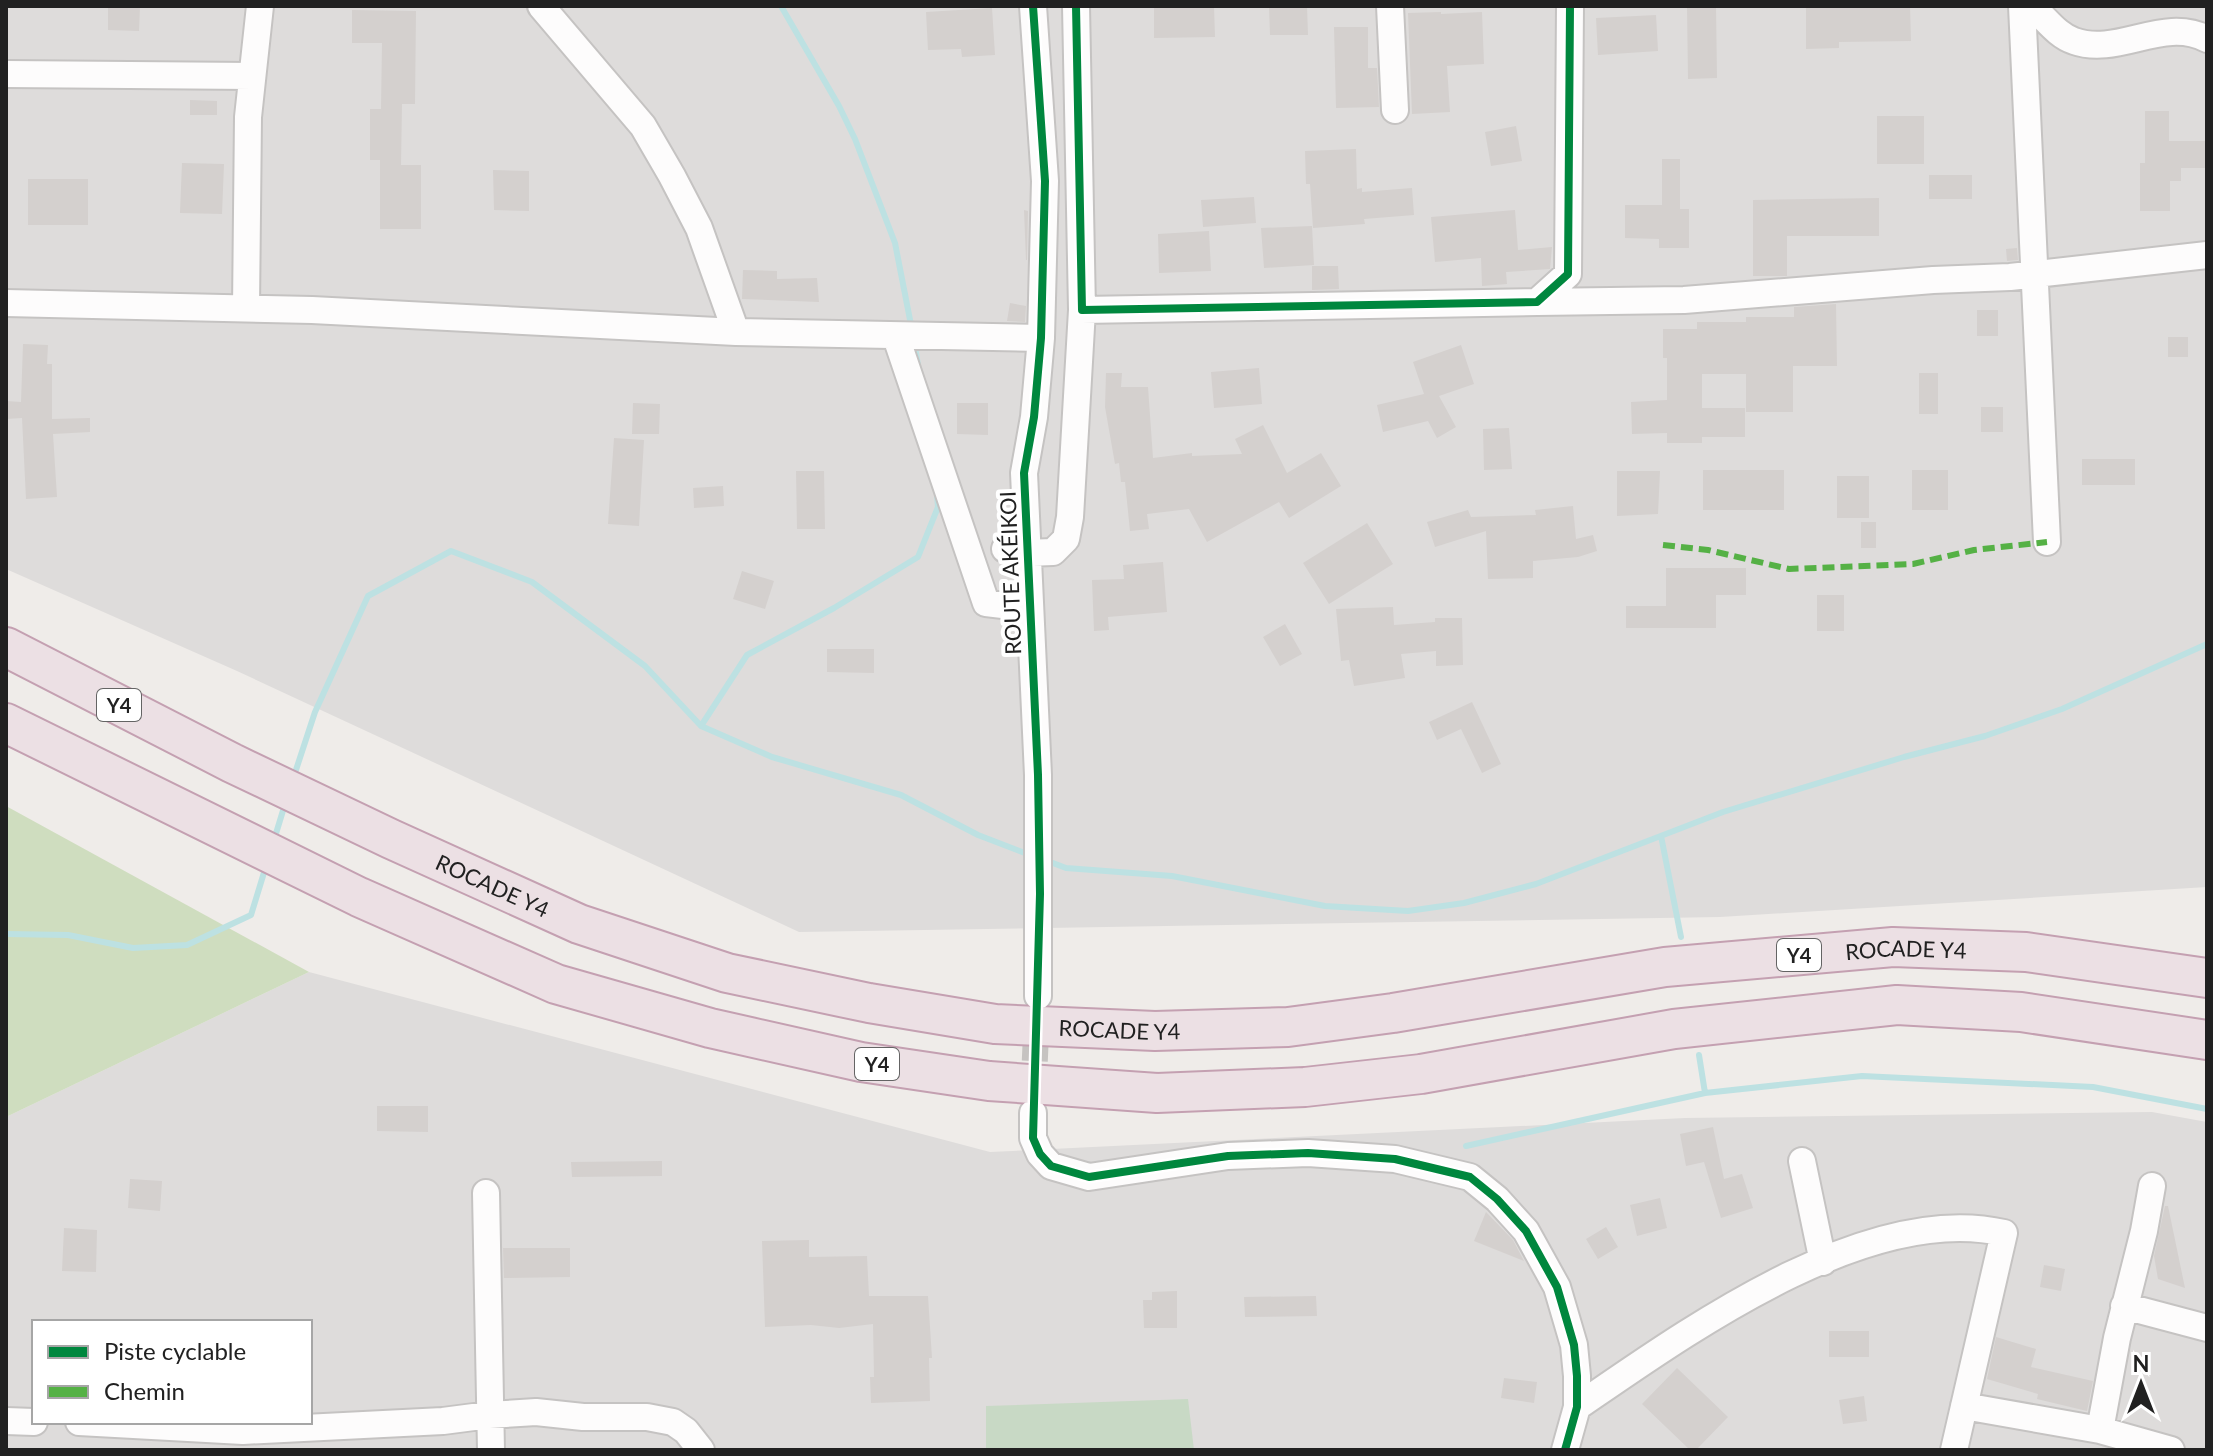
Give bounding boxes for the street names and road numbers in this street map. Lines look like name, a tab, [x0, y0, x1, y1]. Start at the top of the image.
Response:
street label: ROUTE AKÉIKOI	[994, 491, 1026, 655]
road number: Y4	[97, 689, 141, 721]
street label: ROCADE Y4	[432, 848, 554, 922]
street label: ROCADE Y4	[1844, 933, 1967, 965]
road number: Y4	[1777, 939, 1821, 971]
street label: ROCADE Y4	[1058, 1013, 1181, 1045]
road number: Y4	[855, 1048, 899, 1080]

